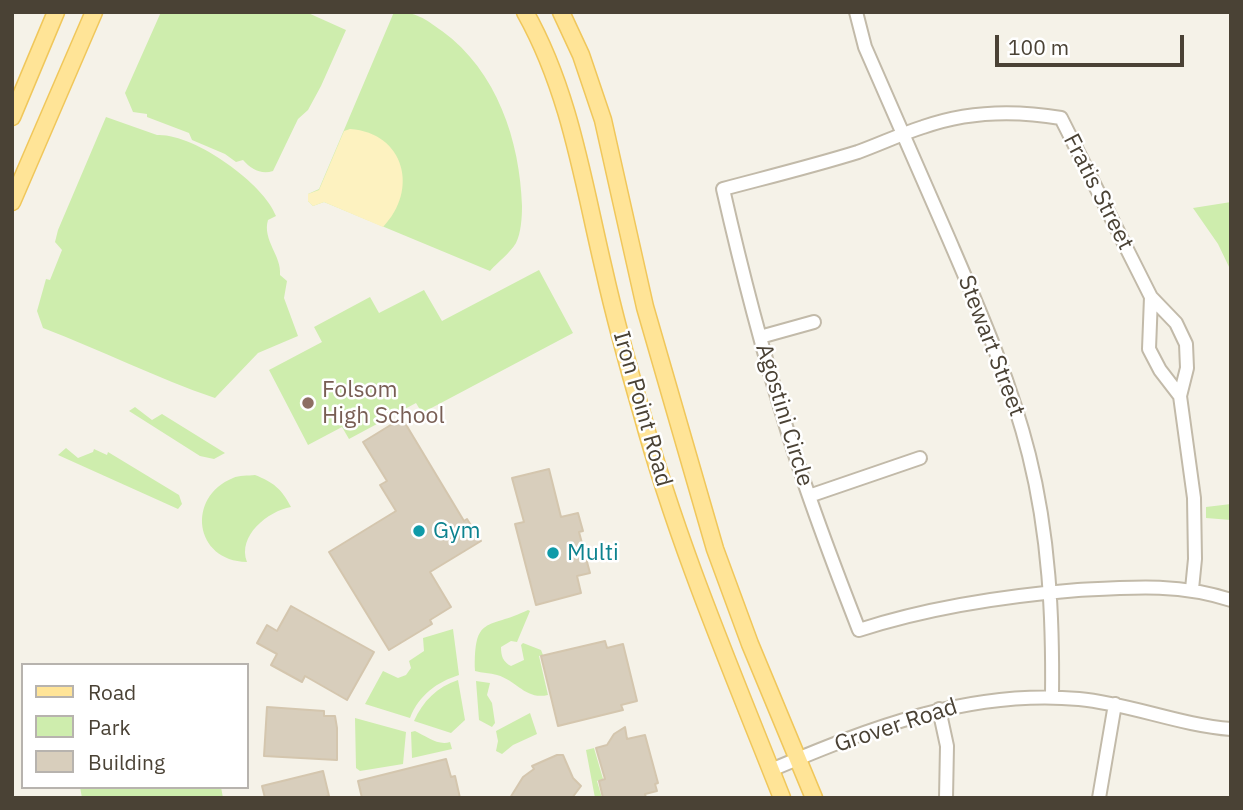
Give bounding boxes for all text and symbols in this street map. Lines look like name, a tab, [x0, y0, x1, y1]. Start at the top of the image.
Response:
scale bar	[998, 21, 1187, 65]
text: 100 m	[1008, 33, 1069, 61]
street label: Fratis Street	[1057, 129, 1139, 255]
street label: Stewart Street	[951, 272, 1031, 420]
street label: Iron Point Road	[607, 328, 677, 490]
street label: Agostini Circle	[749, 340, 819, 490]
place label: Folsom High School	[322, 376, 445, 430]
marker: Folsom High School	[300, 395, 316, 411]
place label: Gym	[433, 517, 481, 545]
marker: Gym	[411, 523, 427, 539]
place label: Multi	[567, 539, 619, 567]
marker: Multi	[545, 545, 561, 561]
legend	[21, 663, 248, 789]
text: Road	[88, 678, 136, 706]
street label: Grover Road	[831, 693, 961, 759]
text: Park	[88, 713, 131, 741]
text: Building	[88, 748, 165, 776]

